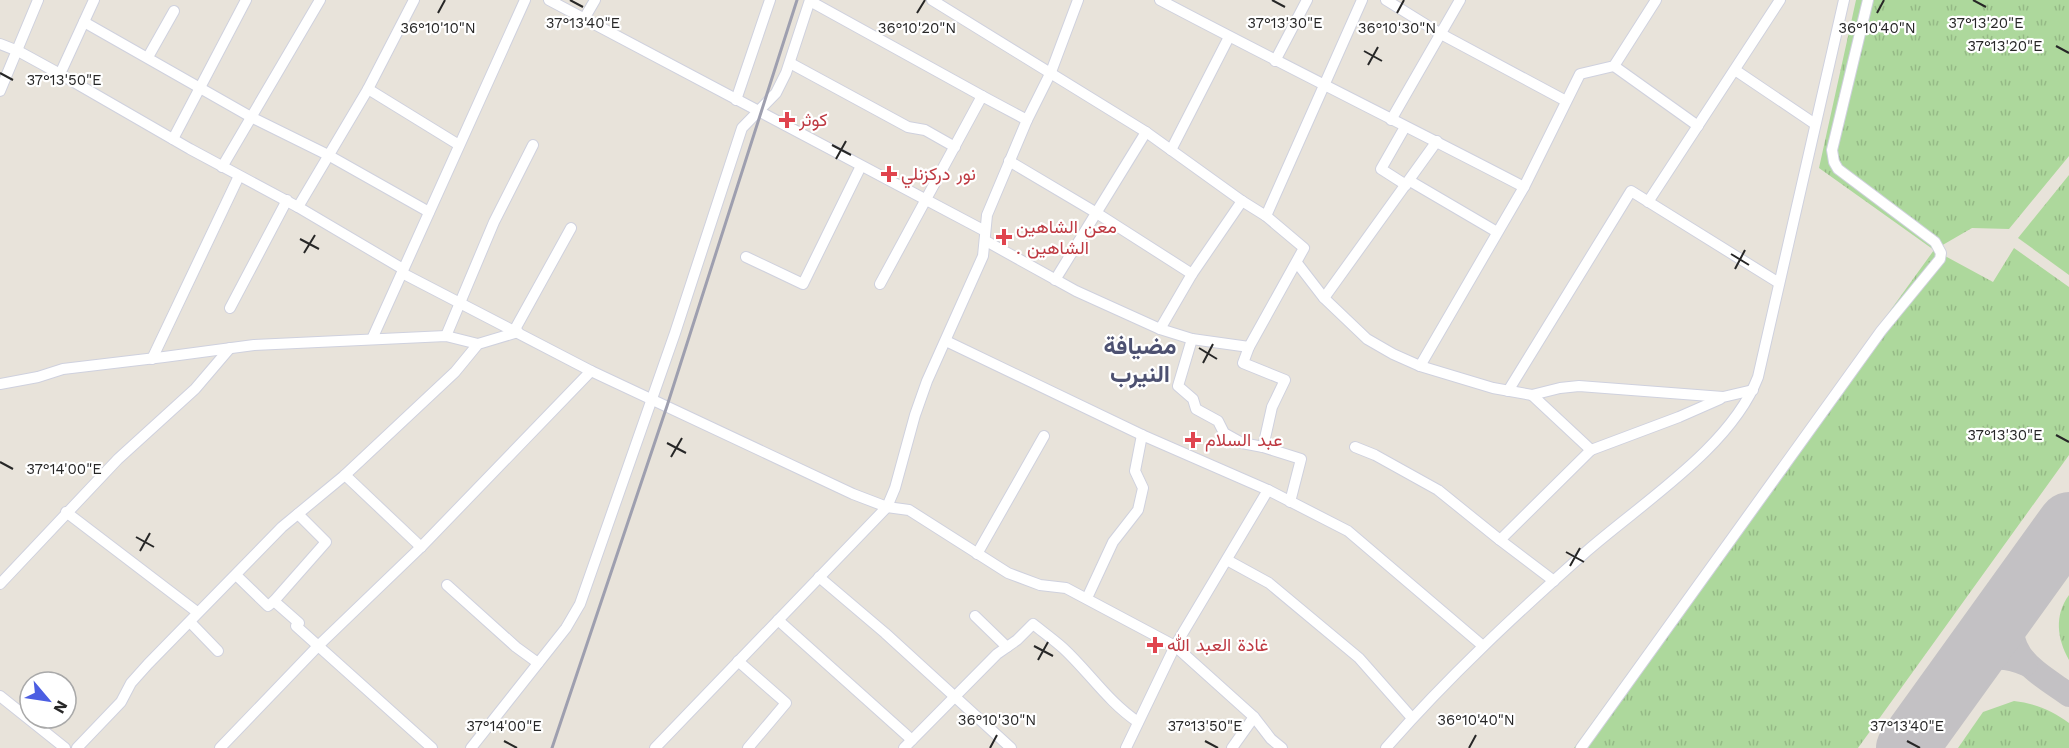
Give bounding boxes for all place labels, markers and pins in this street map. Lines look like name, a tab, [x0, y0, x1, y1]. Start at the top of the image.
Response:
place label: كوثر	[798, 109, 827, 131]
marker: كوثر	[780, 113, 794, 127]
place label: نور دركزنلي	[901, 163, 976, 189]
marker: نور دركزنلي	[882, 167, 896, 181]
place label: معن الشاهين . الشاهين	[1016, 216, 1117, 259]
marker: معن الشاهين . الشاهين	[997, 230, 1011, 244]
place label: عبد السلام	[1205, 429, 1282, 452]
marker: عبد السلام	[1186, 433, 1200, 447]
place label: غادة العبد الله	[1167, 634, 1269, 655]
marker: غادة العبد الله	[1148, 638, 1162, 652]

